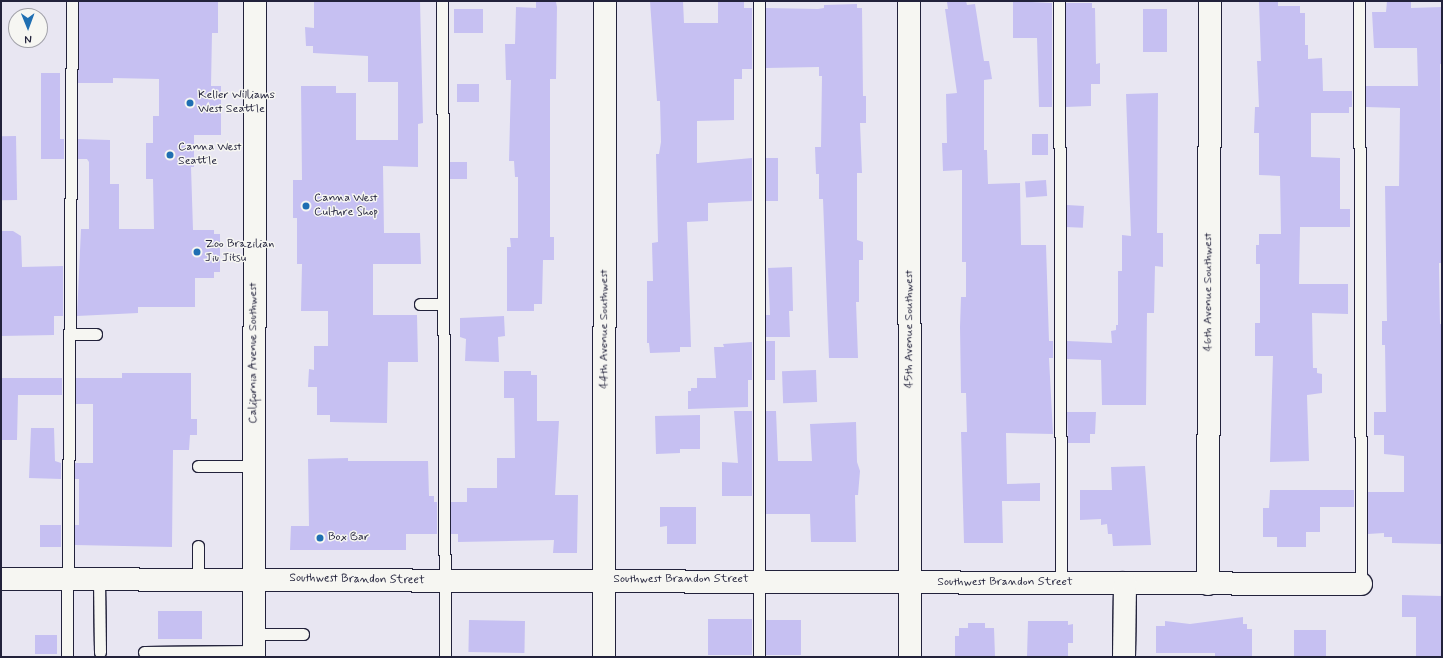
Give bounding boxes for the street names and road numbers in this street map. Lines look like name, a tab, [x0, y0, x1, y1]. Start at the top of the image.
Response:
street label: 46th Avenue Southwest	[1202, 234, 1216, 350]
street label: 44th Avenue Southwest	[598, 270, 612, 388]
street label: 45th Avenue Southwest	[903, 271, 917, 387]
street label: California Avenue Southwest	[247, 281, 261, 425]
street label: Southwest Brandon Street	[290, 572, 424, 588]
street label: Southwest Brandon Street	[614, 573, 748, 587]
street label: Southwest Brandon Street	[938, 576, 1072, 590]

